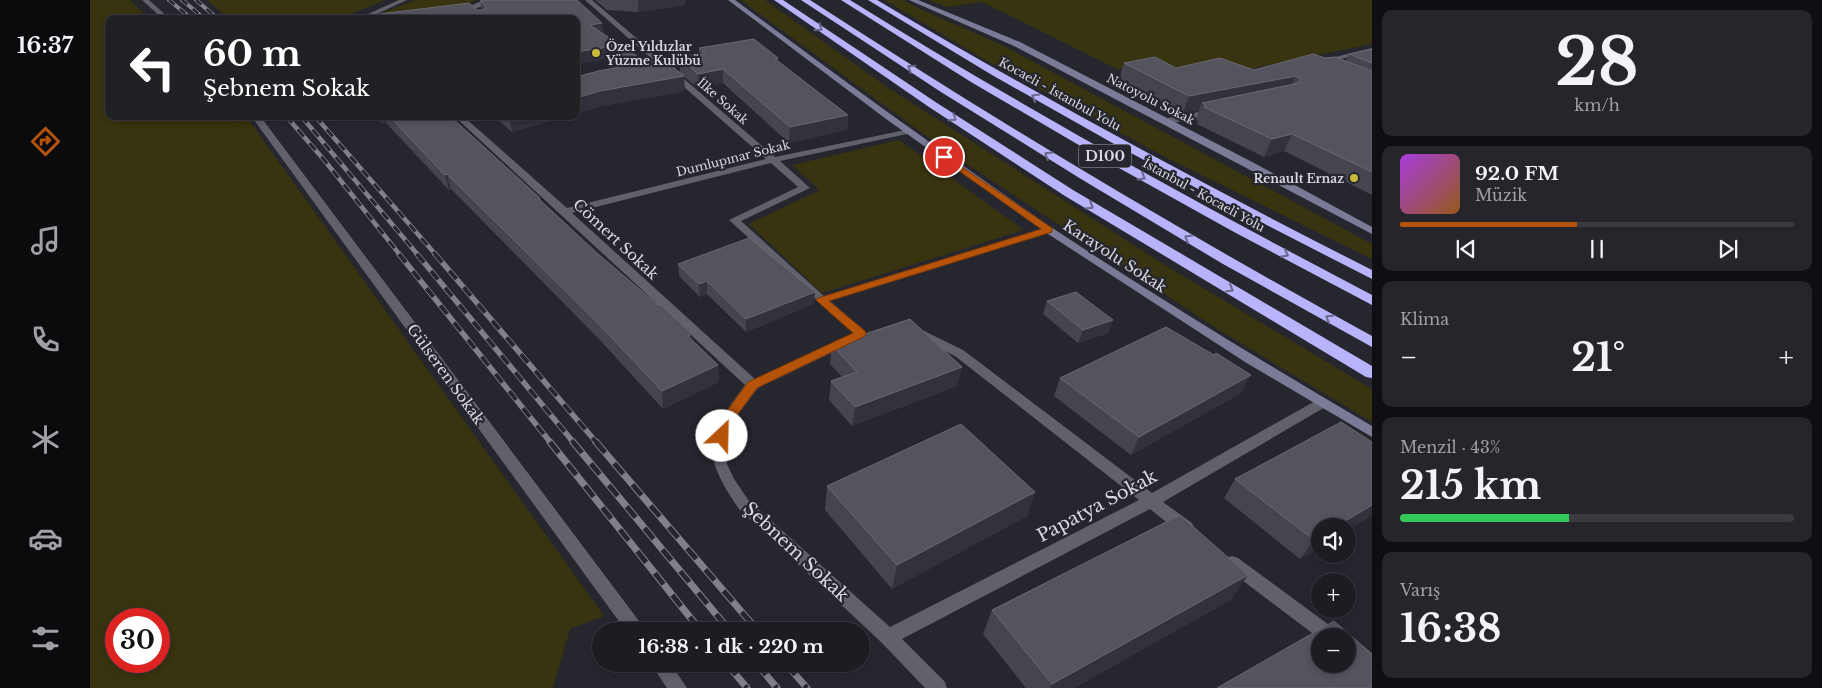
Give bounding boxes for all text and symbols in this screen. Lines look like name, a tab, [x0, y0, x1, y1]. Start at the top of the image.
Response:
one-way arrow	[813, 22, 822, 31]
text: 28	[1555, 22, 1639, 103]
text: 16:37	[17, 32, 73, 59]
text: 60 m	[203, 32, 301, 75]
icon: left	[120, 35, 185, 100]
place label: Özel Yıldızlar Yüzme Kulübü	[605, 38, 701, 68]
marker: Özel Yıldızlar Yüzme Kulübü	[590, 47, 602, 59]
street label: Kocaeli - İstanbul Yolu	[996, 53, 1124, 134]
one-way arrow	[907, 65, 917, 74]
street label: Natoyolu Sokak	[1104, 70, 1198, 128]
street label: İlke Sokak	[694, 74, 753, 128]
text: Şebnem Sokak	[203, 75, 370, 102]
one-way arrow	[1032, 93, 1041, 103]
text: km/h	[1574, 95, 1620, 115]
one-way arrow	[948, 112, 957, 122]
icon: directions	[28, 124, 63, 159]
street label: Dumlupınar Sokak	[675, 136, 792, 179]
pin	[923, 136, 965, 178]
icon: arrive	[930, 143, 958, 171]
road number: D100	[1079, 144, 1131, 168]
one-way arrow	[1045, 152, 1054, 161]
street label: İstanbul - Kocaeli Yolu	[1140, 154, 1268, 235]
text: 92.0 FM	[1475, 162, 1559, 185]
one-way arrow	[1137, 171, 1146, 181]
place label: Renault Ernaz	[1254, 171, 1344, 186]
marker: Renault Ernaz	[1348, 172, 1360, 184]
text: Müzik	[1475, 185, 1527, 205]
street label: Cömert Sokak	[569, 195, 663, 284]
one-way arrow	[1085, 199, 1094, 209]
street label: Karayolu Sokak	[1060, 215, 1171, 297]
icon: music	[28, 223, 63, 258]
one-way arrow	[1184, 234, 1193, 244]
icon: previous	[1452, 235, 1480, 263]
icon: pause	[1583, 235, 1611, 263]
icon: next	[1714, 235, 1742, 263]
one-way arrow	[1280, 248, 1289, 258]
one-way arrow	[1224, 283, 1233, 293]
text: Klima	[1400, 309, 1449, 329]
one-way arrow	[1326, 315, 1335, 325]
street label: Gülseren Sokak	[403, 320, 489, 429]
icon: phone	[28, 322, 63, 357]
text: 21°	[1571, 334, 1625, 381]
text: −	[1400, 340, 1418, 375]
text: +	[1779, 340, 1794, 375]
position arrow	[695, 409, 747, 461]
icon: climate	[28, 422, 63, 457]
text: Menzil · 43%	[1400, 437, 1501, 457]
text: 215 km	[1400, 462, 1541, 509]
street label: Papatya Sokak	[1033, 465, 1161, 547]
street label: Şebnem Sokak	[739, 497, 853, 607]
map controls	[1311, 518, 1356, 673]
button: sound	[1311, 518, 1356, 563]
icon: car	[28, 521, 63, 556]
button: +	[1311, 573, 1356, 618]
text: Varış	[1400, 580, 1440, 600]
text: 16:38	[1400, 605, 1501, 652]
speed limit sign: 30	[105, 608, 170, 673]
icon: filters	[28, 621, 63, 656]
button: −	[1311, 628, 1356, 673]
text: 16:38 · 1 dk · 220 m	[638, 635, 824, 658]

